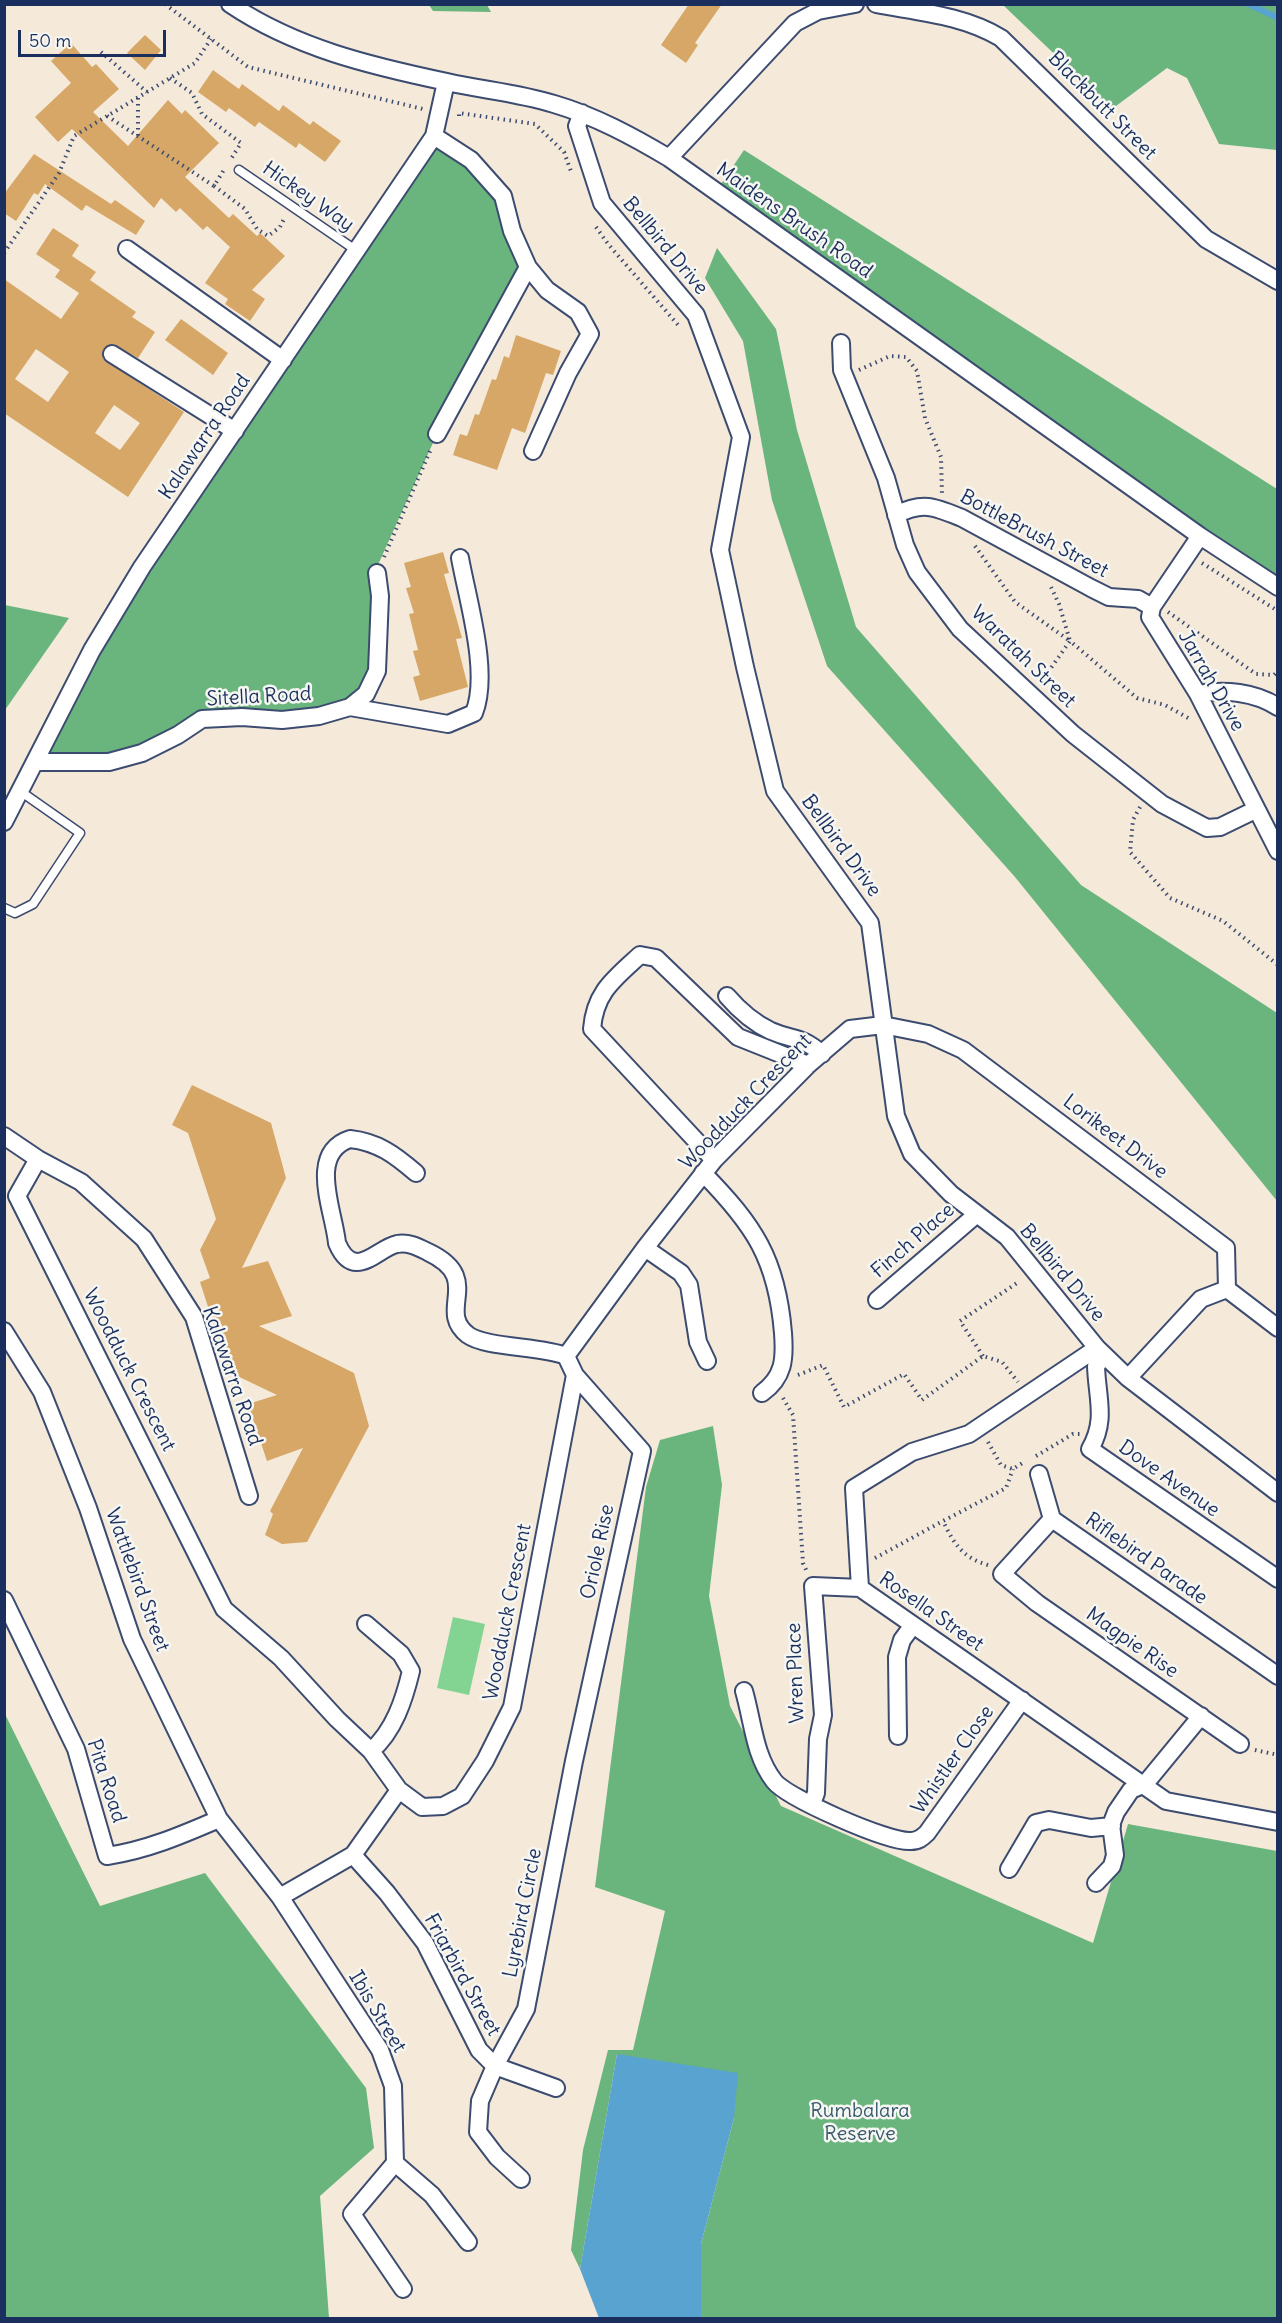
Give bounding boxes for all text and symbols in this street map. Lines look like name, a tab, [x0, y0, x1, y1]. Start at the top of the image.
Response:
scale bar	[21, 18, 170, 56]
text: 50 m	[29, 29, 71, 52]
street label: Blackbutt Street	[1043, 47, 1161, 165]
street label: Hickey Way	[258, 157, 358, 237]
street label: Maidens Brush Road	[711, 158, 877, 284]
street label: Bellbird Drive	[617, 192, 713, 300]
street label: Kalawarra Road	[154, 370, 256, 504]
street label: BottleBrush Street	[956, 485, 1112, 583]
street label: Waratah Street	[966, 601, 1080, 713]
street label: Jarrah Drive	[1172, 626, 1250, 736]
street label: Sitella Road	[206, 682, 312, 712]
street label: Bellbird Drive	[796, 790, 886, 902]
street label: Woodduck Crescent	[675, 1029, 817, 1175]
street label: Lorikeet Drive	[1058, 1090, 1172, 1184]
street label: Finch Place	[867, 1198, 959, 1284]
street label: Bellbird Drive	[1014, 1219, 1110, 1327]
street label: Woodduck Crescent	[78, 1285, 180, 1455]
street label: Kalawarra Road	[197, 1303, 267, 1449]
street label: Dove Avenue	[1114, 1435, 1224, 1523]
street label: Oriole Rise	[576, 1502, 620, 1602]
street label: Wattlebird Street	[100, 1505, 174, 1655]
street label: Riflebird Parade	[1080, 1508, 1212, 1610]
street label: Woodduck Crescent	[479, 1522, 537, 1702]
street label: Rosella Street	[874, 1567, 988, 1657]
street label: Magpie Rise	[1081, 1602, 1183, 1684]
street label: Wren Place	[782, 1622, 810, 1724]
street label: Whistler Close	[907, 1701, 999, 1819]
street label: Pita Road	[81, 1736, 131, 1826]
street label: Lyrebird Circle	[499, 1846, 547, 1980]
street label: Friarbird Street	[419, 1910, 505, 2040]
street label: Ibis Street	[343, 1967, 411, 2057]
park label: Rumbalara Reserve	[810, 2099, 910, 2146]

